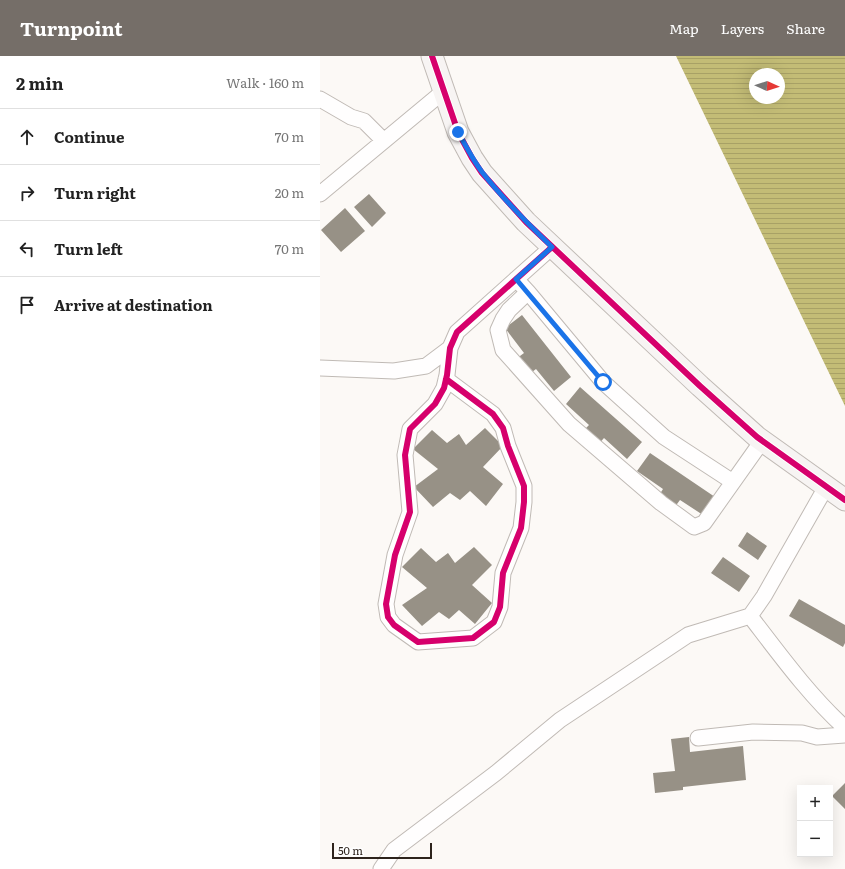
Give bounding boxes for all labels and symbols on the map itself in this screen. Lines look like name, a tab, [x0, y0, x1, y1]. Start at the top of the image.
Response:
north arrow	[749, 68, 785, 104]
route end	[449, 123, 467, 141]
route start	[594, 373, 612, 391]
scale bar	[332, 841, 432, 860]

